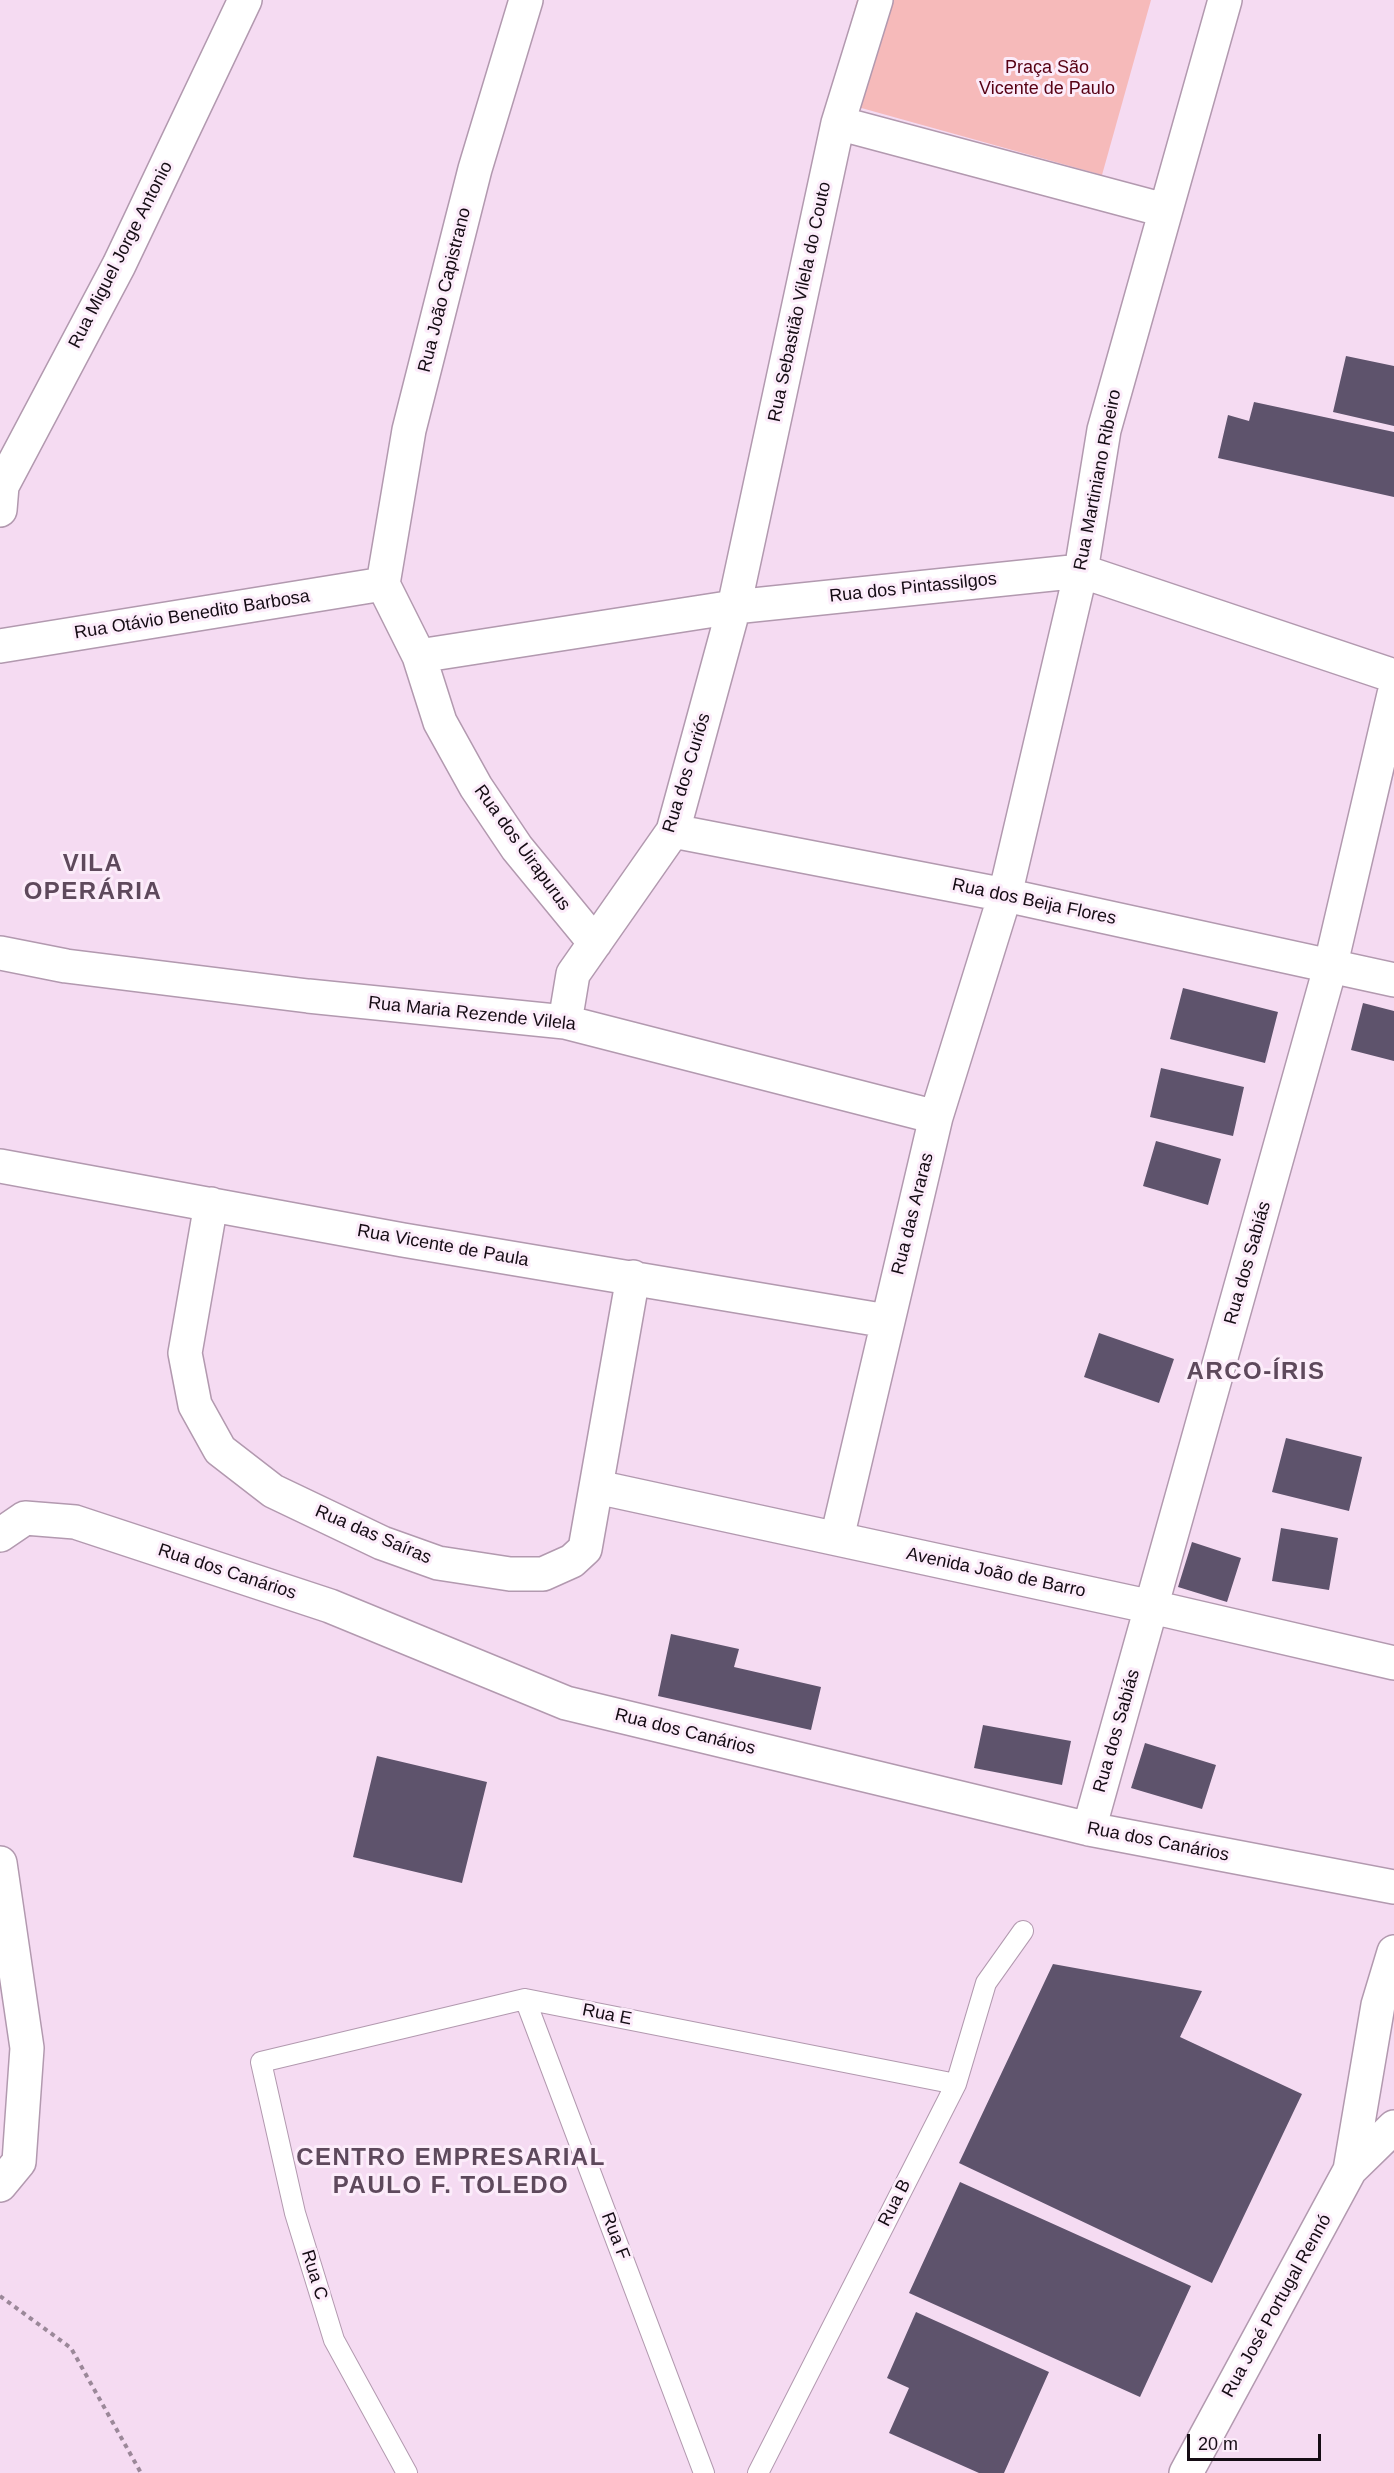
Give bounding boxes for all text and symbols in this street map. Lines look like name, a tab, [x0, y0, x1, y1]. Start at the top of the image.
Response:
park label: Praça São Vicente de Paulo	[979, 57, 1115, 100]
street label: Rua Miguel Jorge Antonio	[64, 158, 178, 352]
street label: Rua Sebastião Vilela do Couto	[764, 180, 836, 424]
street label: Rua João Capistrano	[414, 205, 476, 375]
street label: Rua Martiniano Ribeiro	[1070, 388, 1126, 572]
street label: Rua dos Pintassilgos	[828, 568, 998, 608]
street label: Rua Otávio Benedito Barbosa	[73, 586, 311, 644]
street label: Rua dos Curiós	[659, 711, 715, 835]
street label: Rua dos Uirapurus	[469, 781, 575, 915]
district label: VILA OPERÁRIA	[24, 850, 162, 906]
street label: Rua dos Beija Flores	[950, 874, 1118, 930]
street label: Rua Maria Rezende Vilela	[367, 992, 577, 1036]
street label: Rua das Araras	[887, 1151, 939, 1277]
street label: Rua dos Sabiás	[1220, 1199, 1276, 1327]
street label: Rua Vicente de Paula	[356, 1220, 530, 1272]
district label: ARCO-ÍRIS	[1187, 1358, 1325, 1386]
street label: Rua das Saíras	[312, 1501, 434, 1569]
street label: Rua dos Canários	[155, 1539, 299, 1605]
street label: Avenida João de Barro	[904, 1543, 1088, 1603]
street label: Rua dos Sabiás	[1089, 1667, 1145, 1795]
street label: Rua dos Canários	[612, 1704, 758, 1760]
street label: Rua dos Canários	[1085, 1818, 1231, 1866]
street label: Rua E	[580, 2000, 634, 2030]
district label: CENTRO EMPRESARIAL PAULO F. TOLEDO	[296, 2144, 606, 2200]
street label: Rua B	[874, 2176, 916, 2230]
street label: Rua F	[596, 2209, 634, 2263]
street label: Rua José Portugal Rennó	[1218, 2211, 1336, 2401]
street label: Rua C	[296, 2247, 332, 2303]
scale bar	[1190, 2422, 1324, 2460]
text: 20 m	[1198, 2434, 1238, 2454]

